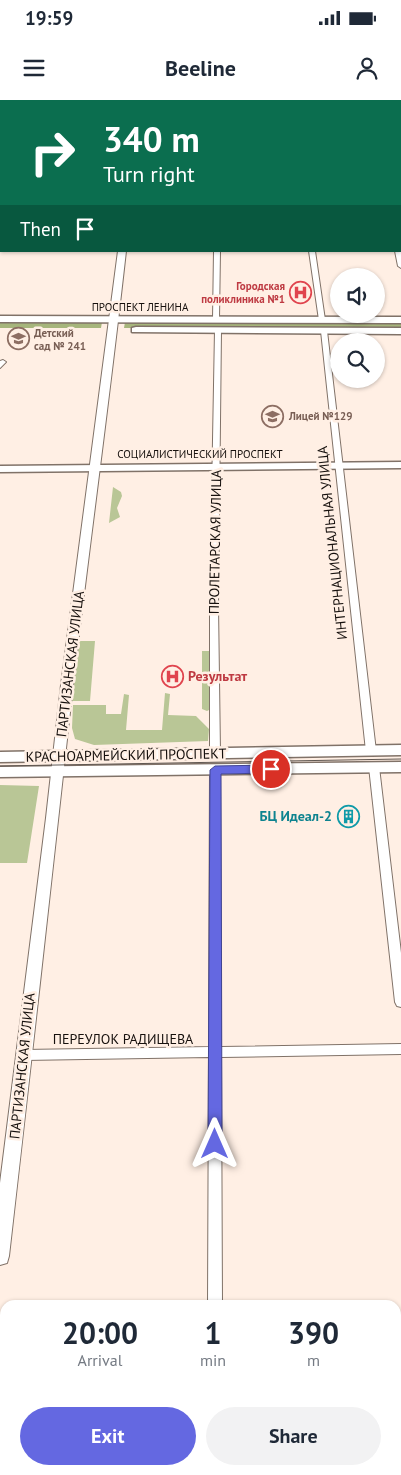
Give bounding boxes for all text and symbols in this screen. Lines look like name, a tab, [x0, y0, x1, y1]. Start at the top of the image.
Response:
text: 19:59	[25, 6, 73, 30]
icon: menu	[20, 54, 48, 82]
text: Beeline	[165, 54, 236, 82]
icon: person	[353, 54, 381, 82]
text: 340 m	[103, 116, 200, 162]
icon: right	[20, 120, 85, 185]
text: Turn right	[103, 160, 195, 188]
icon: arrive	[71, 215, 99, 243]
text: Then	[20, 217, 61, 241]
map controls	[330, 268, 385, 388]
button: sound	[330, 268, 385, 323]
place label: Городская поликлиника №1	[201, 279, 285, 306]
hospital icon: Городская поликлиника №1	[289, 280, 313, 304]
street label: ПРОСПЕКТ ЛЕНИНА	[92, 300, 189, 314]
place label: Детский сад № 241	[34, 326, 86, 353]
school or university icon: Детский сад № 241	[6, 327, 30, 351]
button: search	[330, 333, 385, 388]
school or university icon: Лицей №129	[261, 404, 285, 428]
place label: Лицей №129	[288, 409, 352, 423]
street label: ИНТЕРНАЦИОНАЛЬНАЯ УЛИЦА	[313, 444, 351, 641]
street label: СОЦИАЛИСТИЧЕСКИЙ ПРОСПЕКТ	[117, 447, 283, 461]
street label: ПРОЛЕТАРСКАЯ УЛИЦА	[205, 469, 225, 614]
street label: ПАРТИЗАНСКАЯ УЛИЦА	[52, 589, 88, 738]
hospital icon: Результат	[160, 664, 184, 688]
place label: Результат	[188, 667, 247, 685]
street label: КРАСНОАРМЕЙСКИЙ ПРОСПЕКТ	[25, 744, 227, 766]
pin	[250, 748, 292, 790]
icon: arrive	[257, 755, 285, 783]
building icon: БЦ Идеал-2	[336, 804, 360, 828]
place label: БЦ Идеал-2	[259, 807, 332, 825]
street label: ПАРТИЗАНСКАЯ УЛИЦА	[5, 991, 39, 1140]
street label: ПЕРЕУЛОК РАДИЩЕВА	[53, 1030, 194, 1048]
position arrow	[188, 1117, 240, 1169]
text: 20:00	[62, 1313, 138, 1352]
text: 1	[205, 1313, 222, 1352]
text: 390	[288, 1313, 339, 1352]
text: Arrival	[78, 1350, 122, 1370]
text: min	[200, 1350, 226, 1370]
text: m	[307, 1350, 320, 1370]
button: Exit	[20, 1407, 196, 1465]
button: Share	[206, 1407, 381, 1465]

